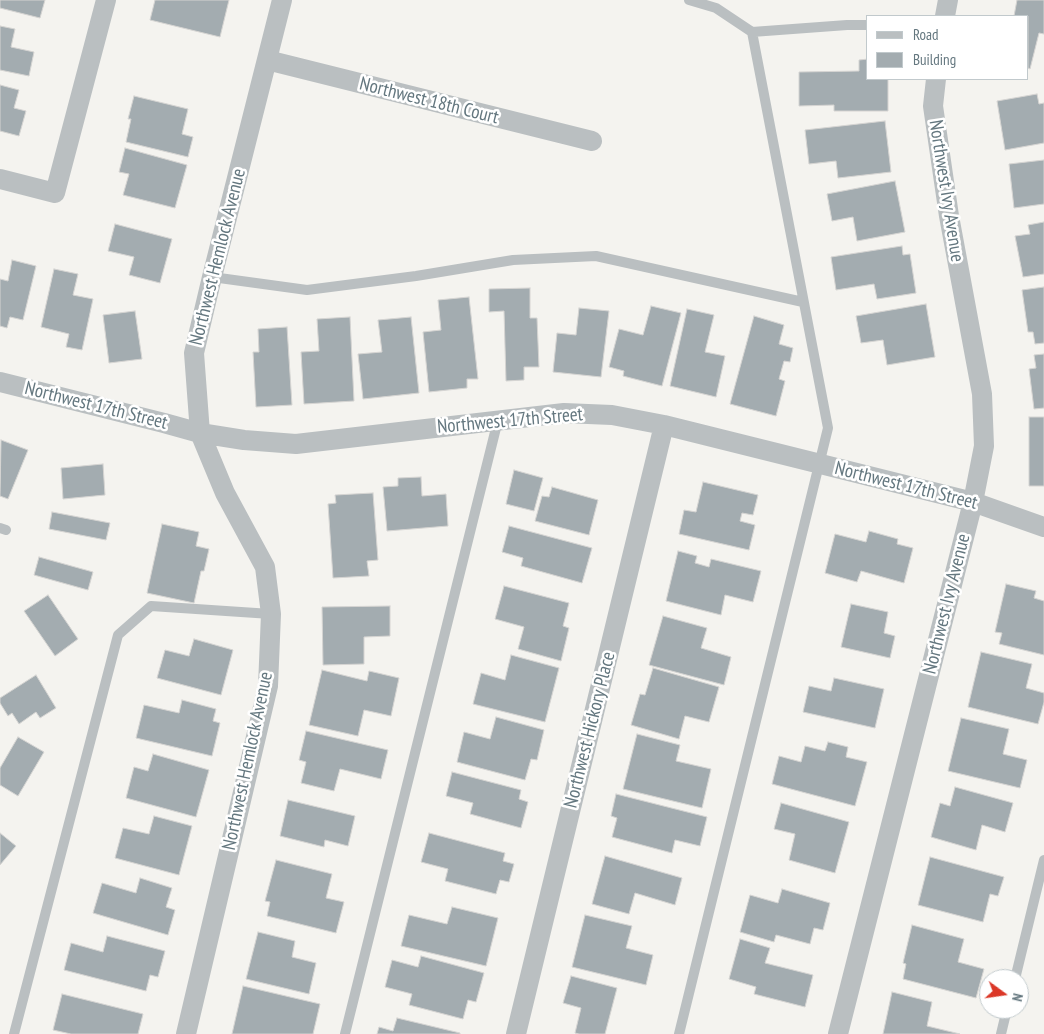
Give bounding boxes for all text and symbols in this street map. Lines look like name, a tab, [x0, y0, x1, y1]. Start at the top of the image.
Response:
legend	[866, 15, 1029, 80]
text: Road	[913, 25, 939, 44]
text: Building	[913, 50, 956, 69]
street label: Northwest 18th Court	[357, 73, 501, 129]
street label: Northwest Ivy Avenue	[924, 118, 968, 264]
street label: Northwest Hemlock Avenue	[185, 166, 251, 348]
street label: Northwest 17th Street	[22, 377, 170, 435]
street label: Northwest 17th Street	[436, 403, 584, 439]
street label: Northwest 17th Street	[832, 457, 980, 515]
street label: Northwest Ivy Avenue	[919, 532, 975, 676]
street label: Northwest Hickory Place	[560, 650, 620, 810]
street label: Northwest Hemlock Avenue	[218, 670, 278, 852]
north arrow	[979, 969, 1029, 1019]
text: N	[1008, 992, 1027, 1003]

